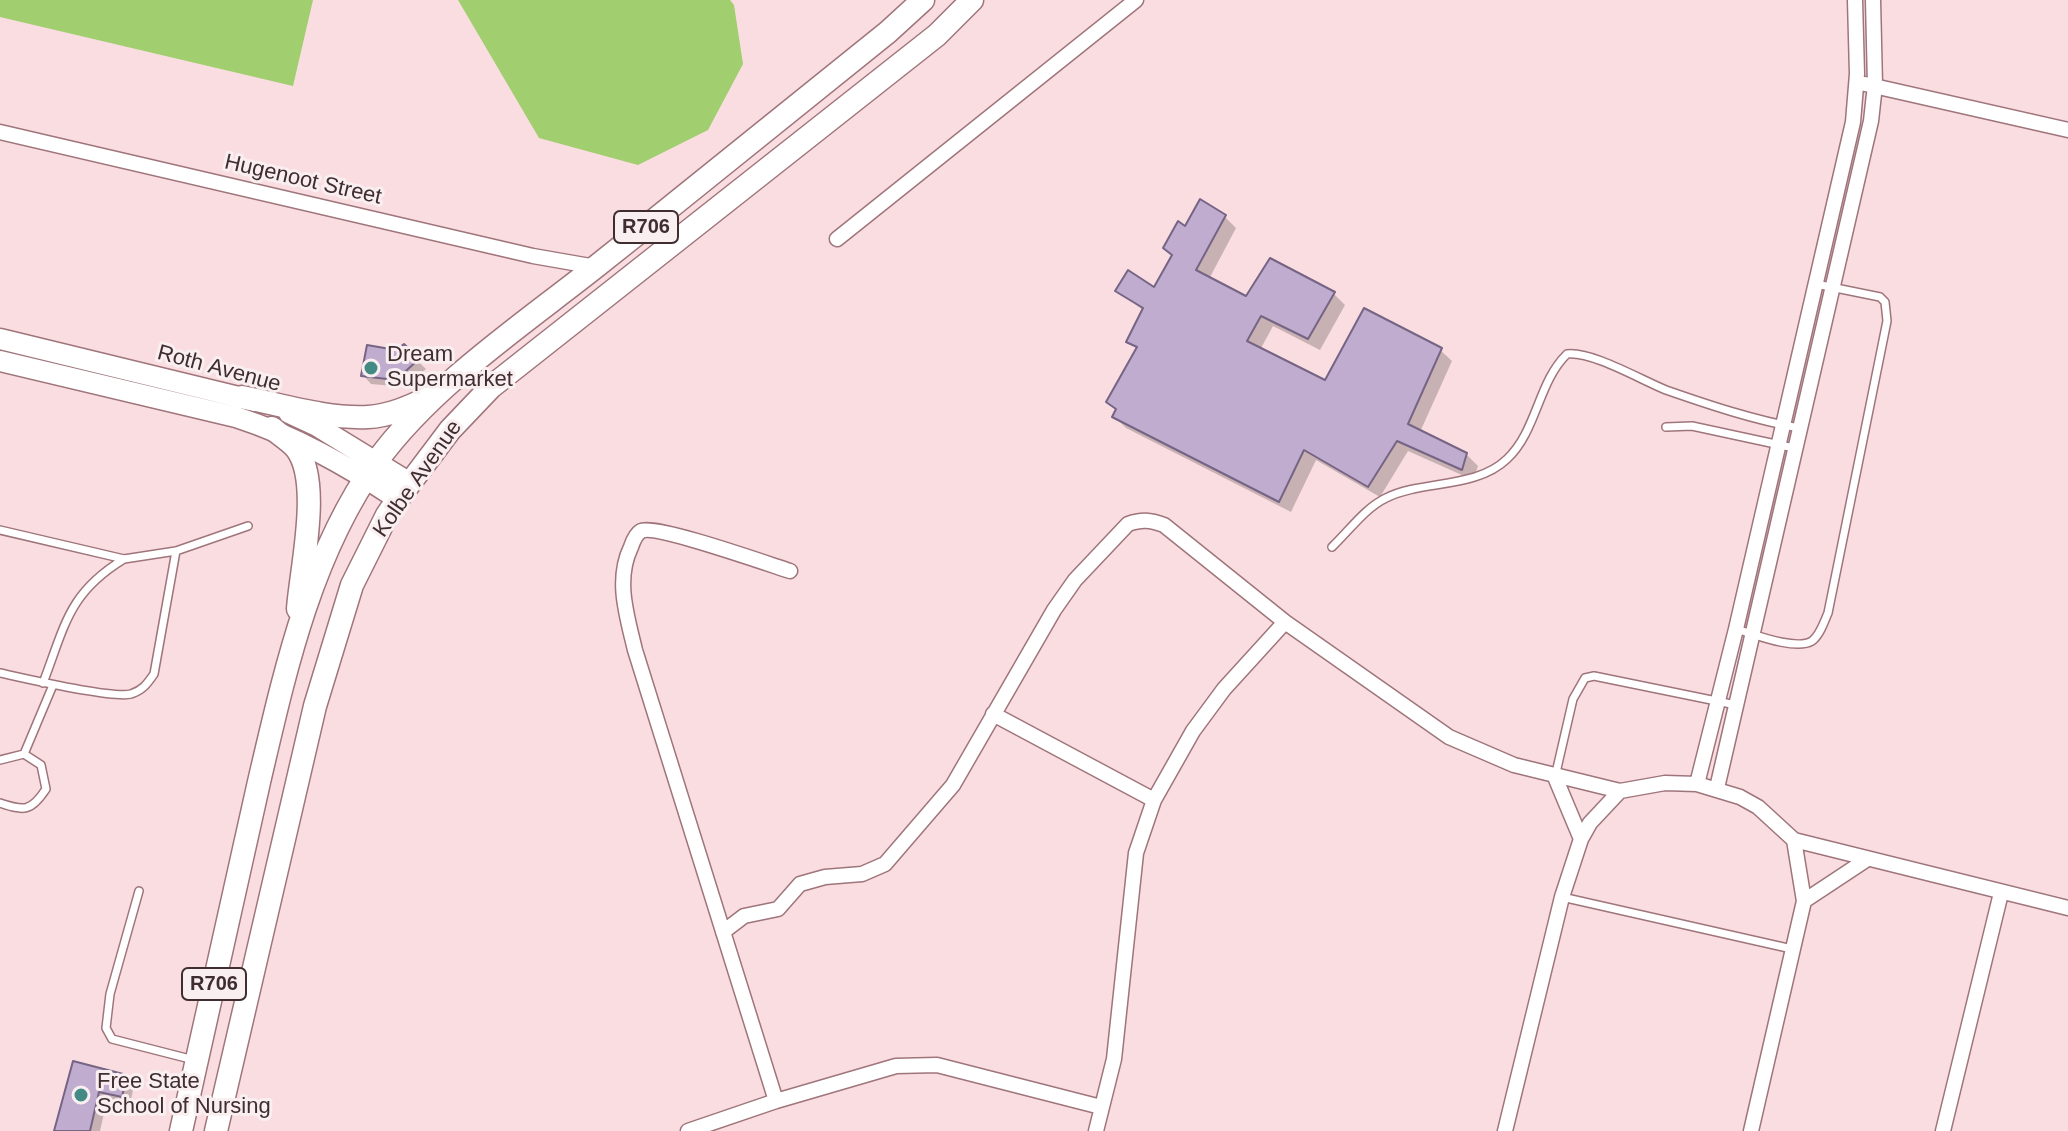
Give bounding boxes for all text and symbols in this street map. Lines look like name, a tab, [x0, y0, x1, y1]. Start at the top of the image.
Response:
street label: Hugenoot Street	[222, 149, 384, 211]
road number: R706	[614, 211, 678, 243]
street label: Roth Avenue	[154, 340, 284, 398]
place label: Dream Supermarket	[387, 342, 513, 394]
marker: Dream Supermarket	[362, 359, 380, 377]
street label: Kolbe Avenue	[368, 415, 468, 543]
road number: R706	[182, 968, 246, 1000]
place label: Free State School of Nursing	[97, 1069, 271, 1120]
marker: Free State School of Nursing	[72, 1086, 90, 1104]

